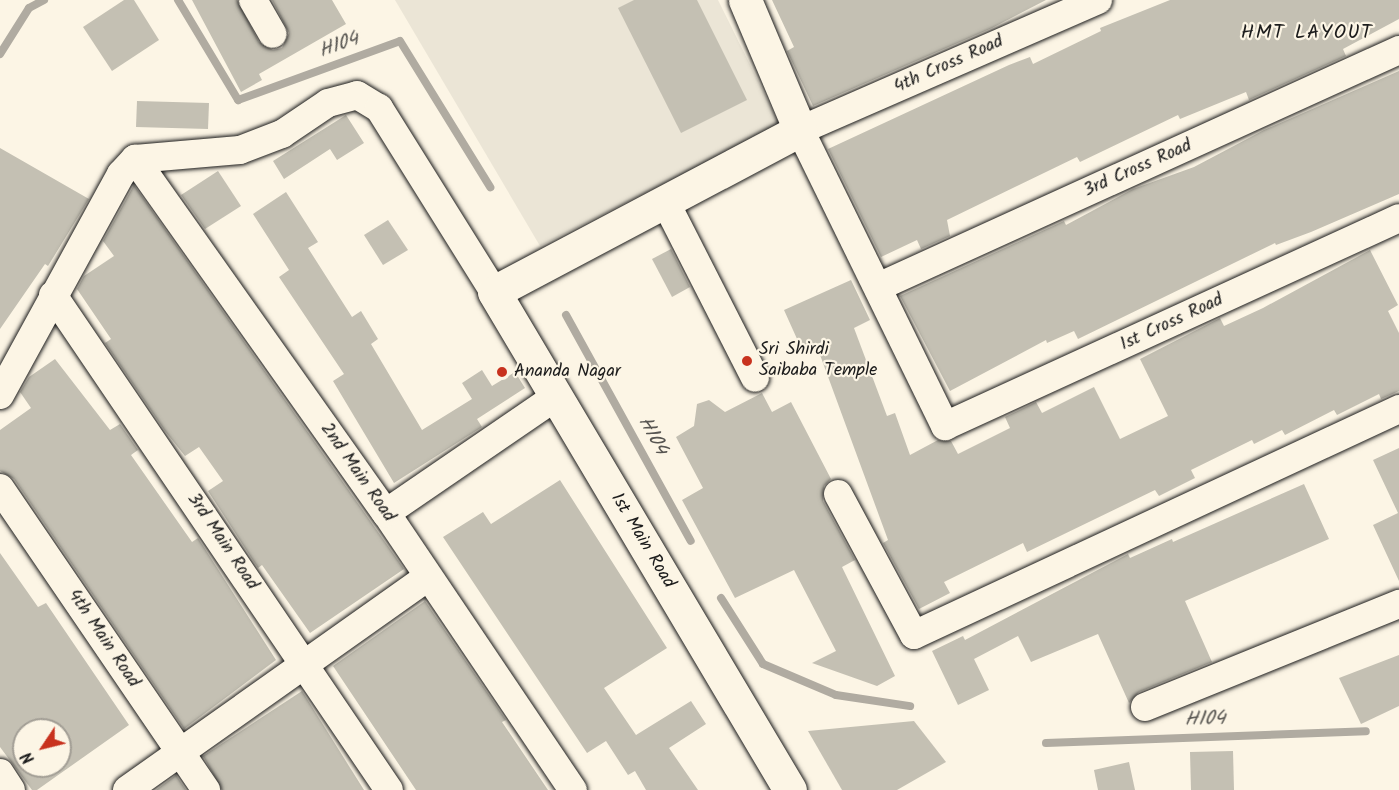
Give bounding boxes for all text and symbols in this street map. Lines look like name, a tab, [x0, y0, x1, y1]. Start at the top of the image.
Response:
district label: HMT LAYOUT	[1241, 21, 1373, 45]
water label: H104	[316, 28, 362, 64]
street label: 4th Cross Road	[891, 31, 1007, 99]
street label: 3rd Cross Road	[1081, 136, 1195, 202]
street label: 1st Cross Road	[1117, 290, 1227, 356]
place label: Sri Shirdi Saibaba Temple	[759, 340, 877, 382]
marker: Sri Shirdi Saibaba Temple	[740, 354, 754, 368]
place label: Ananda Nagar	[514, 361, 621, 383]
marker: Ananda Nagar	[495, 365, 509, 379]
water label: H104	[632, 412, 672, 460]
street label: 2nd Main Road	[315, 419, 399, 527]
street label: 3rd Main Road	[182, 489, 262, 595]
street label: 1st Main Road	[605, 489, 679, 593]
street label: 4th Main Road	[62, 586, 144, 692]
water label: H104	[1184, 707, 1226, 733]
north arrow	[12, 718, 72, 778]
text: N	[15, 746, 42, 769]

